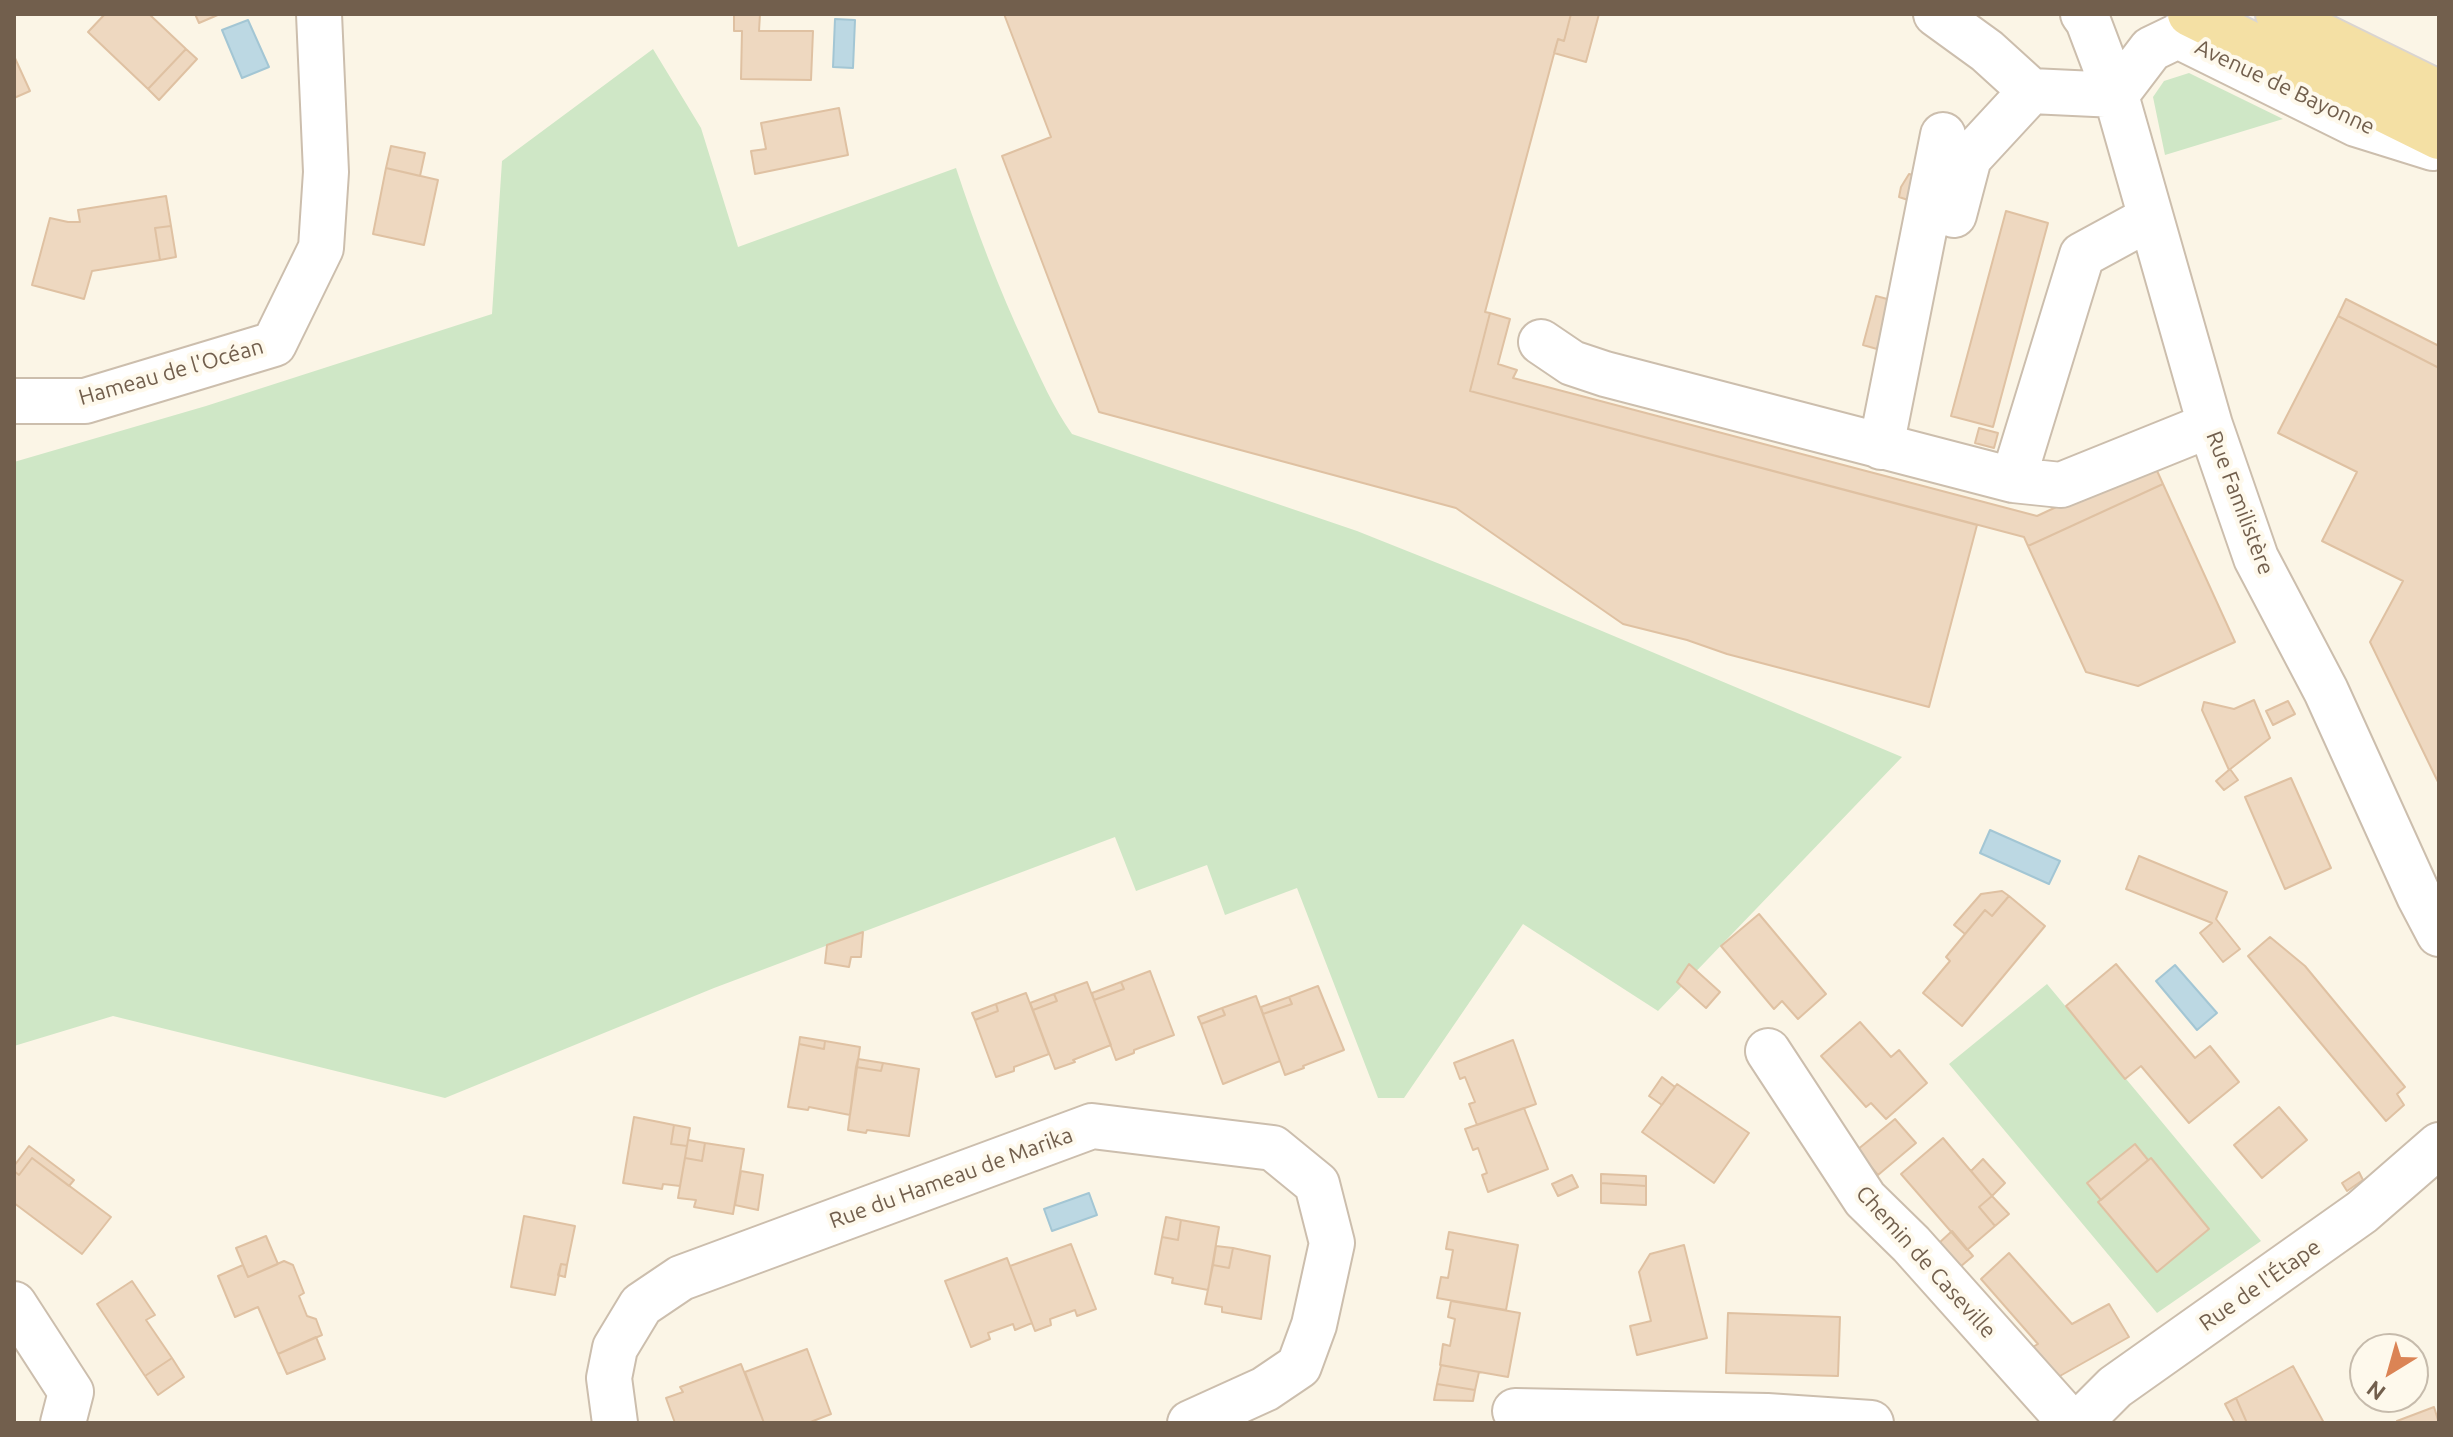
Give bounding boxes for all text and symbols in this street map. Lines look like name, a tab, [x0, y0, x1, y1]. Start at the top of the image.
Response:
street label: Avenue de Bayonne	[2191, 34, 2379, 140]
street label: Hameau de l'Océan	[76, 333, 266, 411]
street label: Rue Familistère	[2200, 427, 2280, 579]
street label: Rue du Hameau de Marika	[826, 1122, 1076, 1234]
street label: Chemin de Caseville	[1850, 1180, 2002, 1344]
street label: Rue de l'Étape	[2194, 1234, 2326, 1336]
north arrow	[2349, 1333, 2429, 1413]
text: N	[2361, 1376, 2390, 1406]

